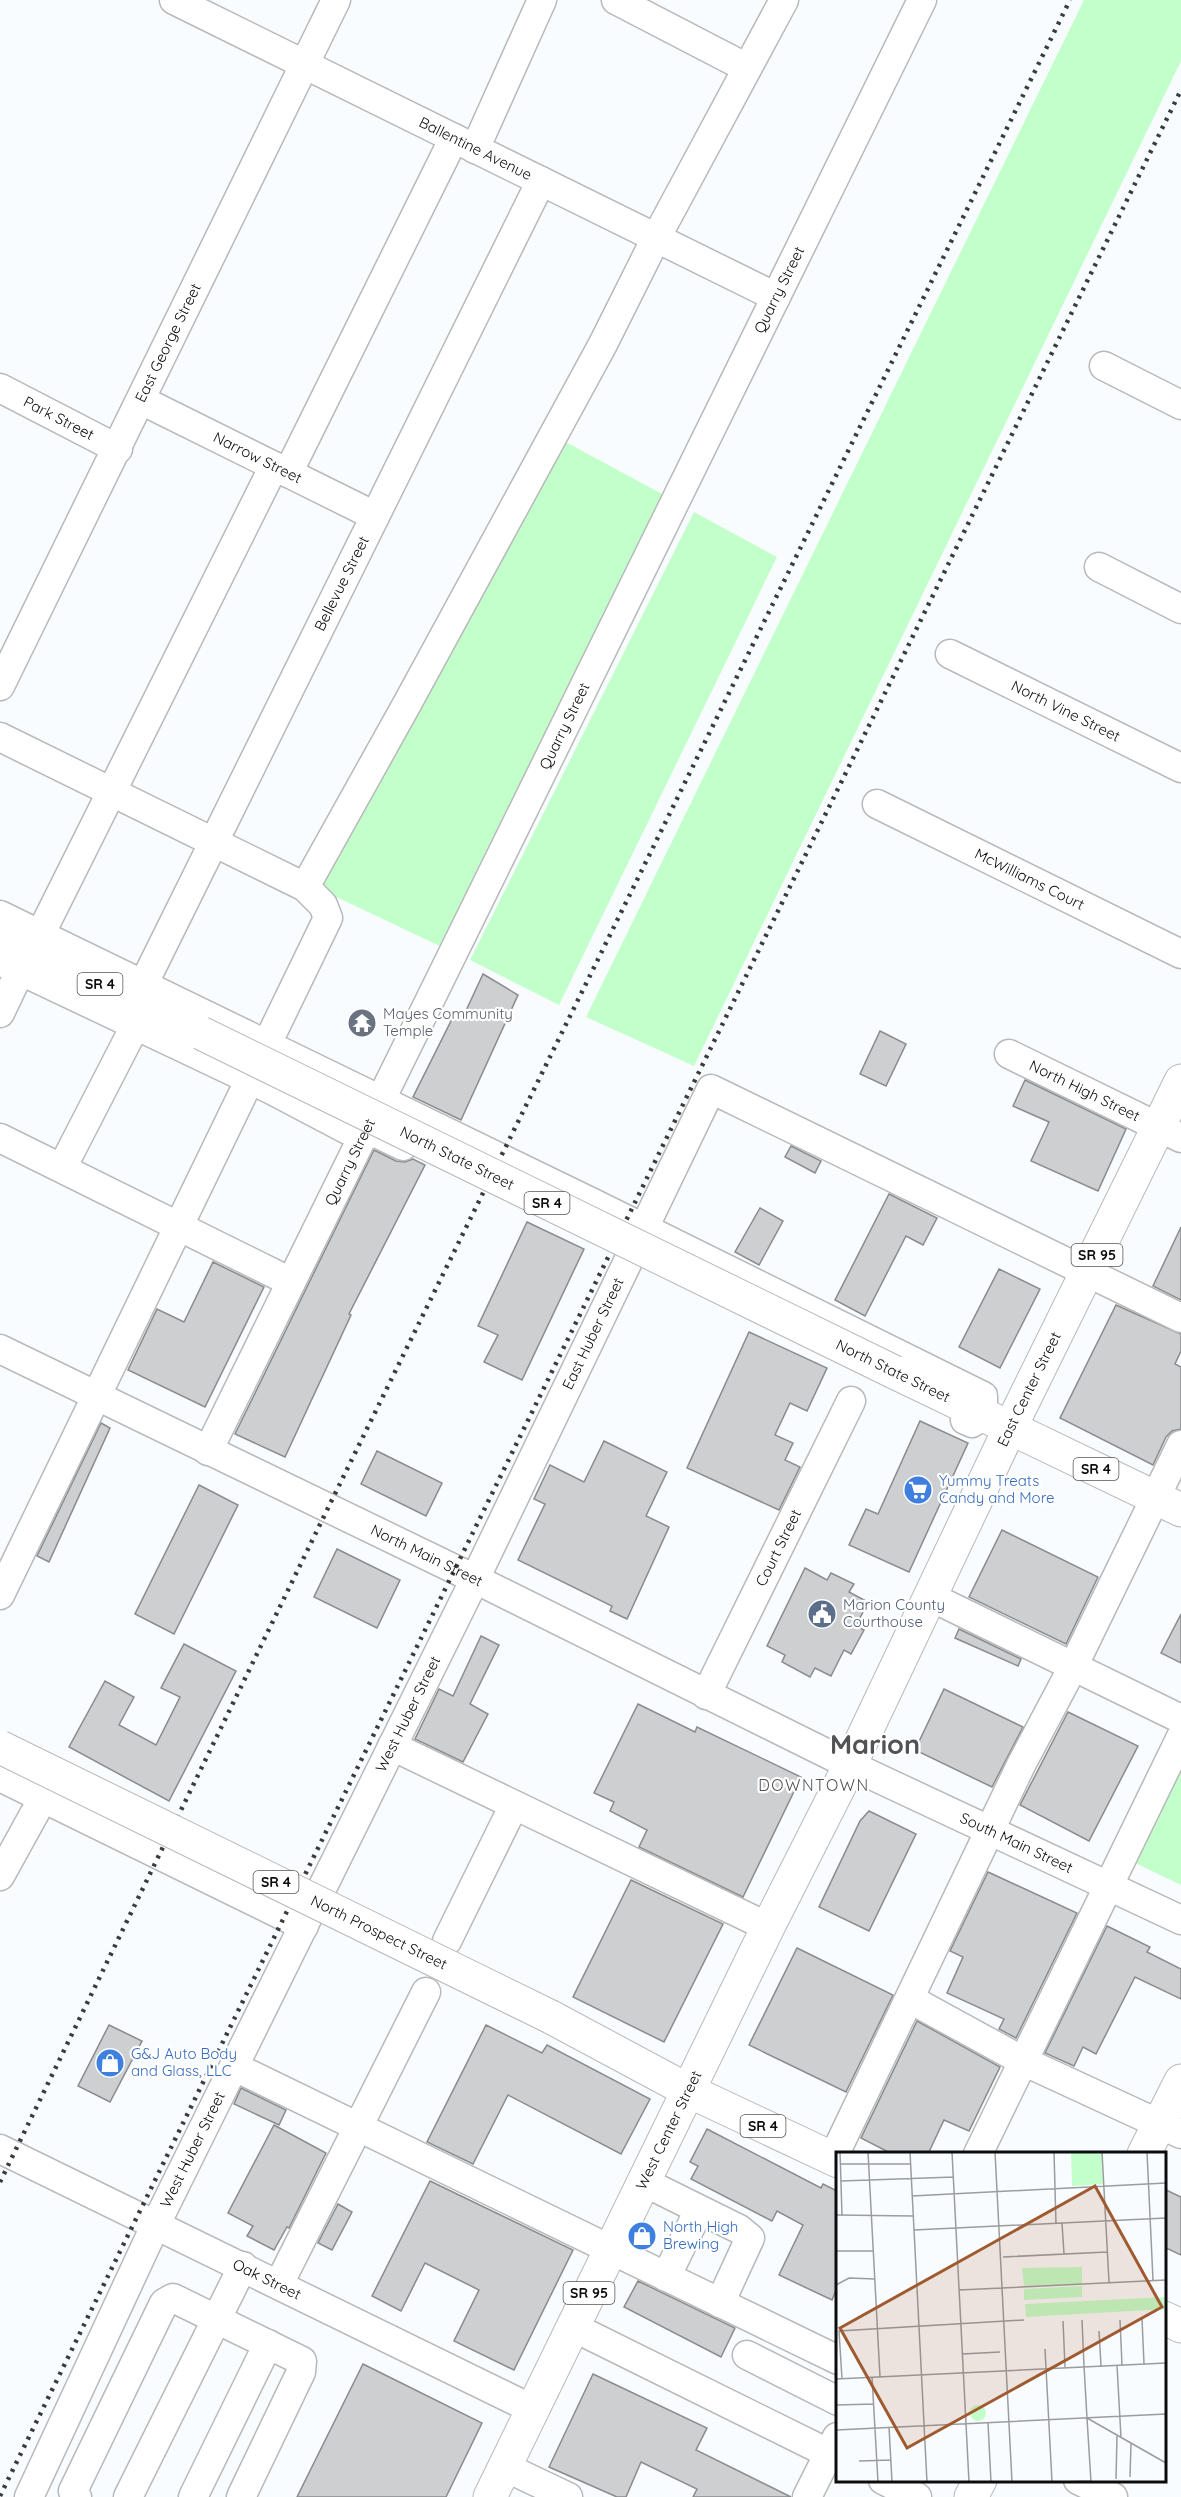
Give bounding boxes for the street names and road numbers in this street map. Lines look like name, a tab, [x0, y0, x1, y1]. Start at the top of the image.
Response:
street label: Ballentine Avenue	[416, 112, 535, 184]
street label: Quarry Street	[749, 243, 808, 336]
street label: East George Street	[130, 280, 205, 405]
street label: Park Street	[20, 392, 97, 444]
street label: Narrow Street	[210, 427, 305, 487]
street label: Bellevue Street	[310, 533, 373, 634]
street label: North Vine Street	[1008, 676, 1123, 745]
street label: Quarry Street	[535, 679, 594, 772]
street label: McWilliams Court	[972, 844, 1088, 914]
road number: SR 4	[78, 973, 122, 995]
street label: North High Street	[1026, 1055, 1143, 1125]
street label: Quarry Street	[320, 1115, 379, 1208]
street label: North State Street	[397, 1122, 517, 1194]
road number: SR 4	[524, 1192, 570, 1214]
road number: SR 95	[1072, 1244, 1122, 1266]
street label: East Huber Street	[558, 1274, 628, 1392]
street label: East Center Street	[993, 1329, 1065, 1449]
street label: North State Street	[833, 1335, 953, 1406]
road number: SR 4	[1074, 1458, 1118, 1480]
street label: Court Street	[751, 1506, 805, 1589]
street label: North Main Street	[368, 1520, 486, 1590]
street label: West Huber Street	[371, 1653, 444, 1775]
street label: South Main Street	[957, 1808, 1076, 1877]
road number: SR 4	[254, 1871, 298, 1893]
street label: North Prospect Street	[308, 1891, 451, 1974]
street label: West Center Street	[631, 2067, 706, 2193]
street label: West Huber Street	[156, 2088, 229, 2211]
road number: SR 4	[740, 2115, 786, 2137]
street label: Oak Street	[230, 2254, 304, 2304]
road number: SR 95	[564, 2282, 614, 2304]

